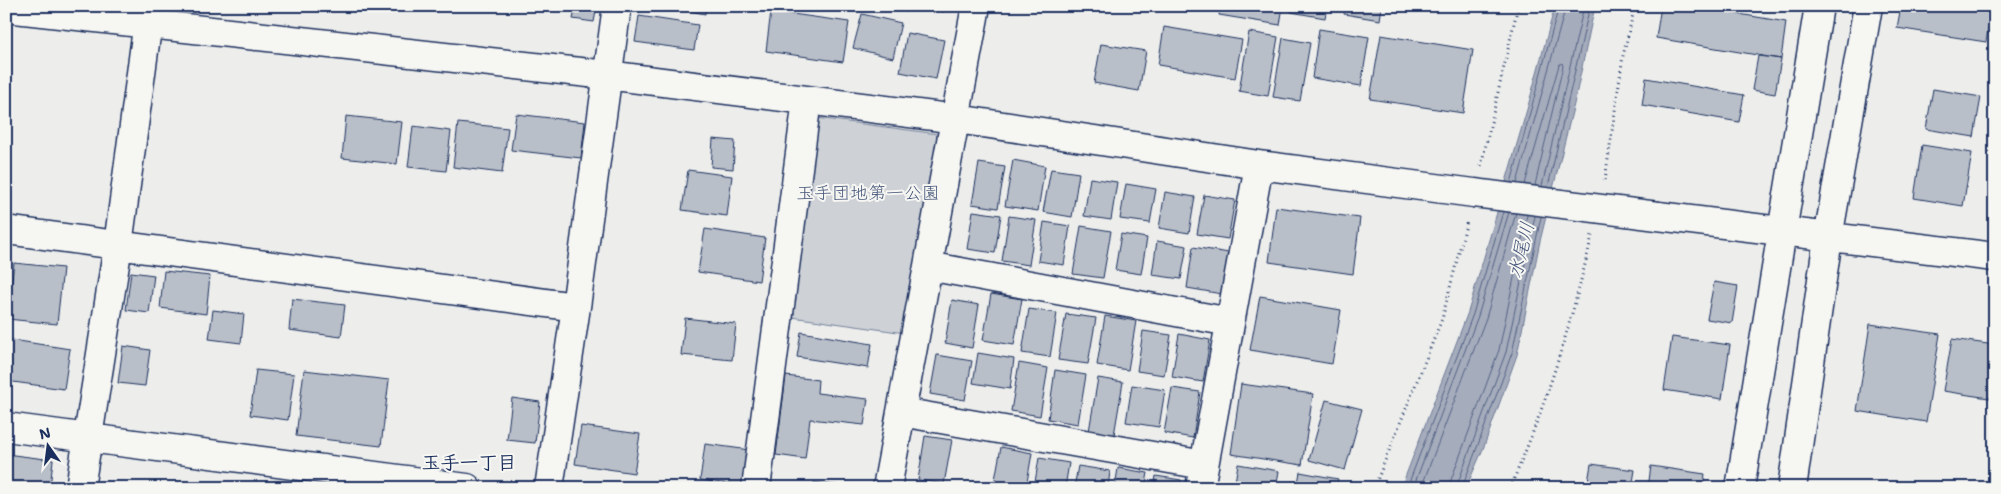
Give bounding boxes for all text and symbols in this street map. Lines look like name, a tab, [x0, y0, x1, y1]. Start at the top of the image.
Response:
park label: 玉手団地第一公園	[796, 181, 940, 205]
water label: 水尾川	[1502, 219, 1540, 281]
north arrow	[22, 422, 72, 472]
text: N	[37, 423, 52, 443]
district label: 玉手一丁目	[421, 450, 517, 475]

